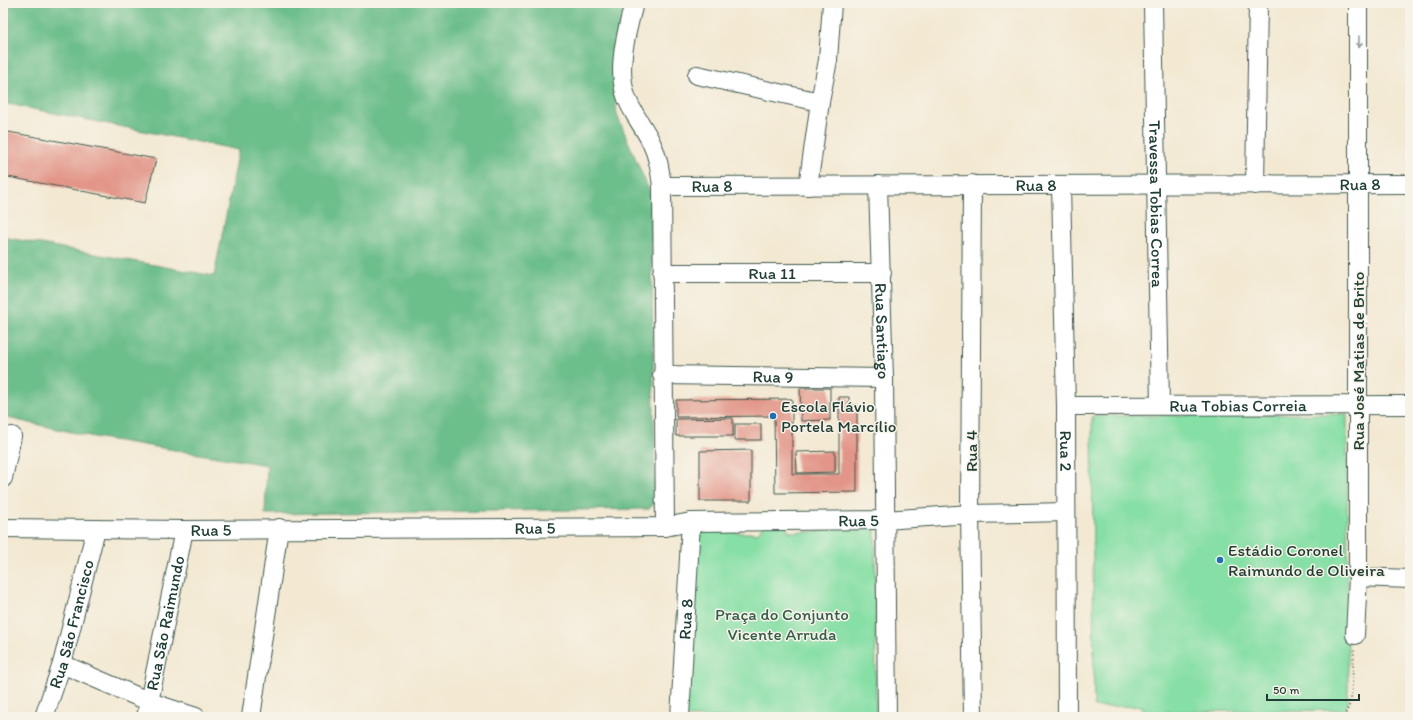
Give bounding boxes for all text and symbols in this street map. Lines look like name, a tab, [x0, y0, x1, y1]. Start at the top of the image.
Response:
one-way arrow	[1355, 35, 1363, 48]
street label: Travessa Tobias Correa	[1145, 120, 1168, 288]
street label: Rua 8	[1339, 174, 1381, 194]
street label: Rua 8	[1015, 175, 1057, 195]
street label: Rua 8	[691, 176, 733, 196]
street label: Rua 11	[748, 263, 796, 283]
street label: Rua José Matias de Brito	[1348, 272, 1368, 450]
street label: Rua Santiago	[871, 282, 894, 379]
street label: Rua 9	[752, 366, 794, 387]
street label: Rua Tobias Correia	[1169, 395, 1307, 416]
place label: Escola Flávio Portela Marcílio	[781, 396, 896, 436]
marker: Escola Flávio Portela Marcílio	[768, 411, 778, 421]
street label: Rua 4	[961, 430, 981, 472]
street label: Rua 2	[1056, 430, 1076, 471]
street label: Rua 5	[838, 510, 879, 530]
street label: Rua 5	[515, 518, 556, 538]
street label: Rua 5	[191, 520, 232, 540]
place label: Estádio Coronel Raimundo de Oliveira	[1228, 540, 1385, 580]
street label: Rua São Raimundo	[142, 554, 189, 692]
marker: Estádio Coronel Raimundo de Oliveira	[1215, 555, 1225, 565]
street label: Rua São Francisco	[44, 558, 98, 691]
street label: Rua 8	[674, 598, 697, 640]
park label: Praça do Conjunto Vicente Arruda	[715, 604, 849, 644]
scale bar	[1267, 676, 1359, 702]
text: 50 m	[1273, 683, 1299, 697]

